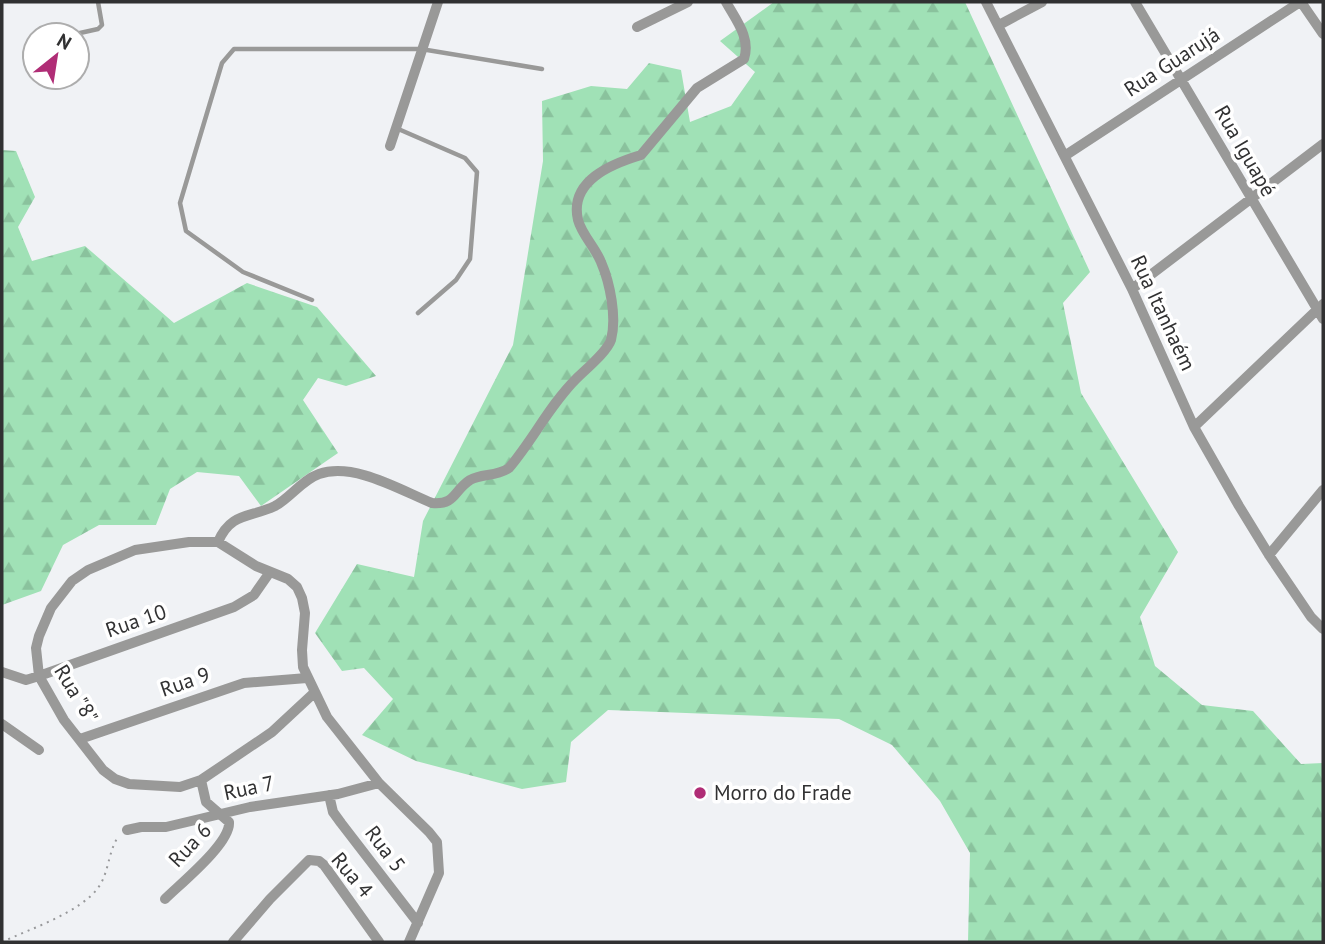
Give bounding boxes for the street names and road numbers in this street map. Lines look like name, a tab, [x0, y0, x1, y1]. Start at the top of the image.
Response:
street label: Rua Guarujá	[1119, 21, 1225, 103]
street label: Rua Iguapé	[1209, 100, 1282, 201]
street label: Rua Itanhaém	[1125, 251, 1202, 375]
street label: Rua 10	[102, 598, 170, 643]
street label: Rua "8"	[48, 659, 104, 728]
street label: Rua 9	[156, 660, 213, 703]
street label: Rua 7	[221, 769, 277, 806]
street label: Rua 6	[162, 817, 217, 873]
street label: Rua 5	[359, 820, 412, 877]
street label: Rua 4	[326, 846, 379, 903]

